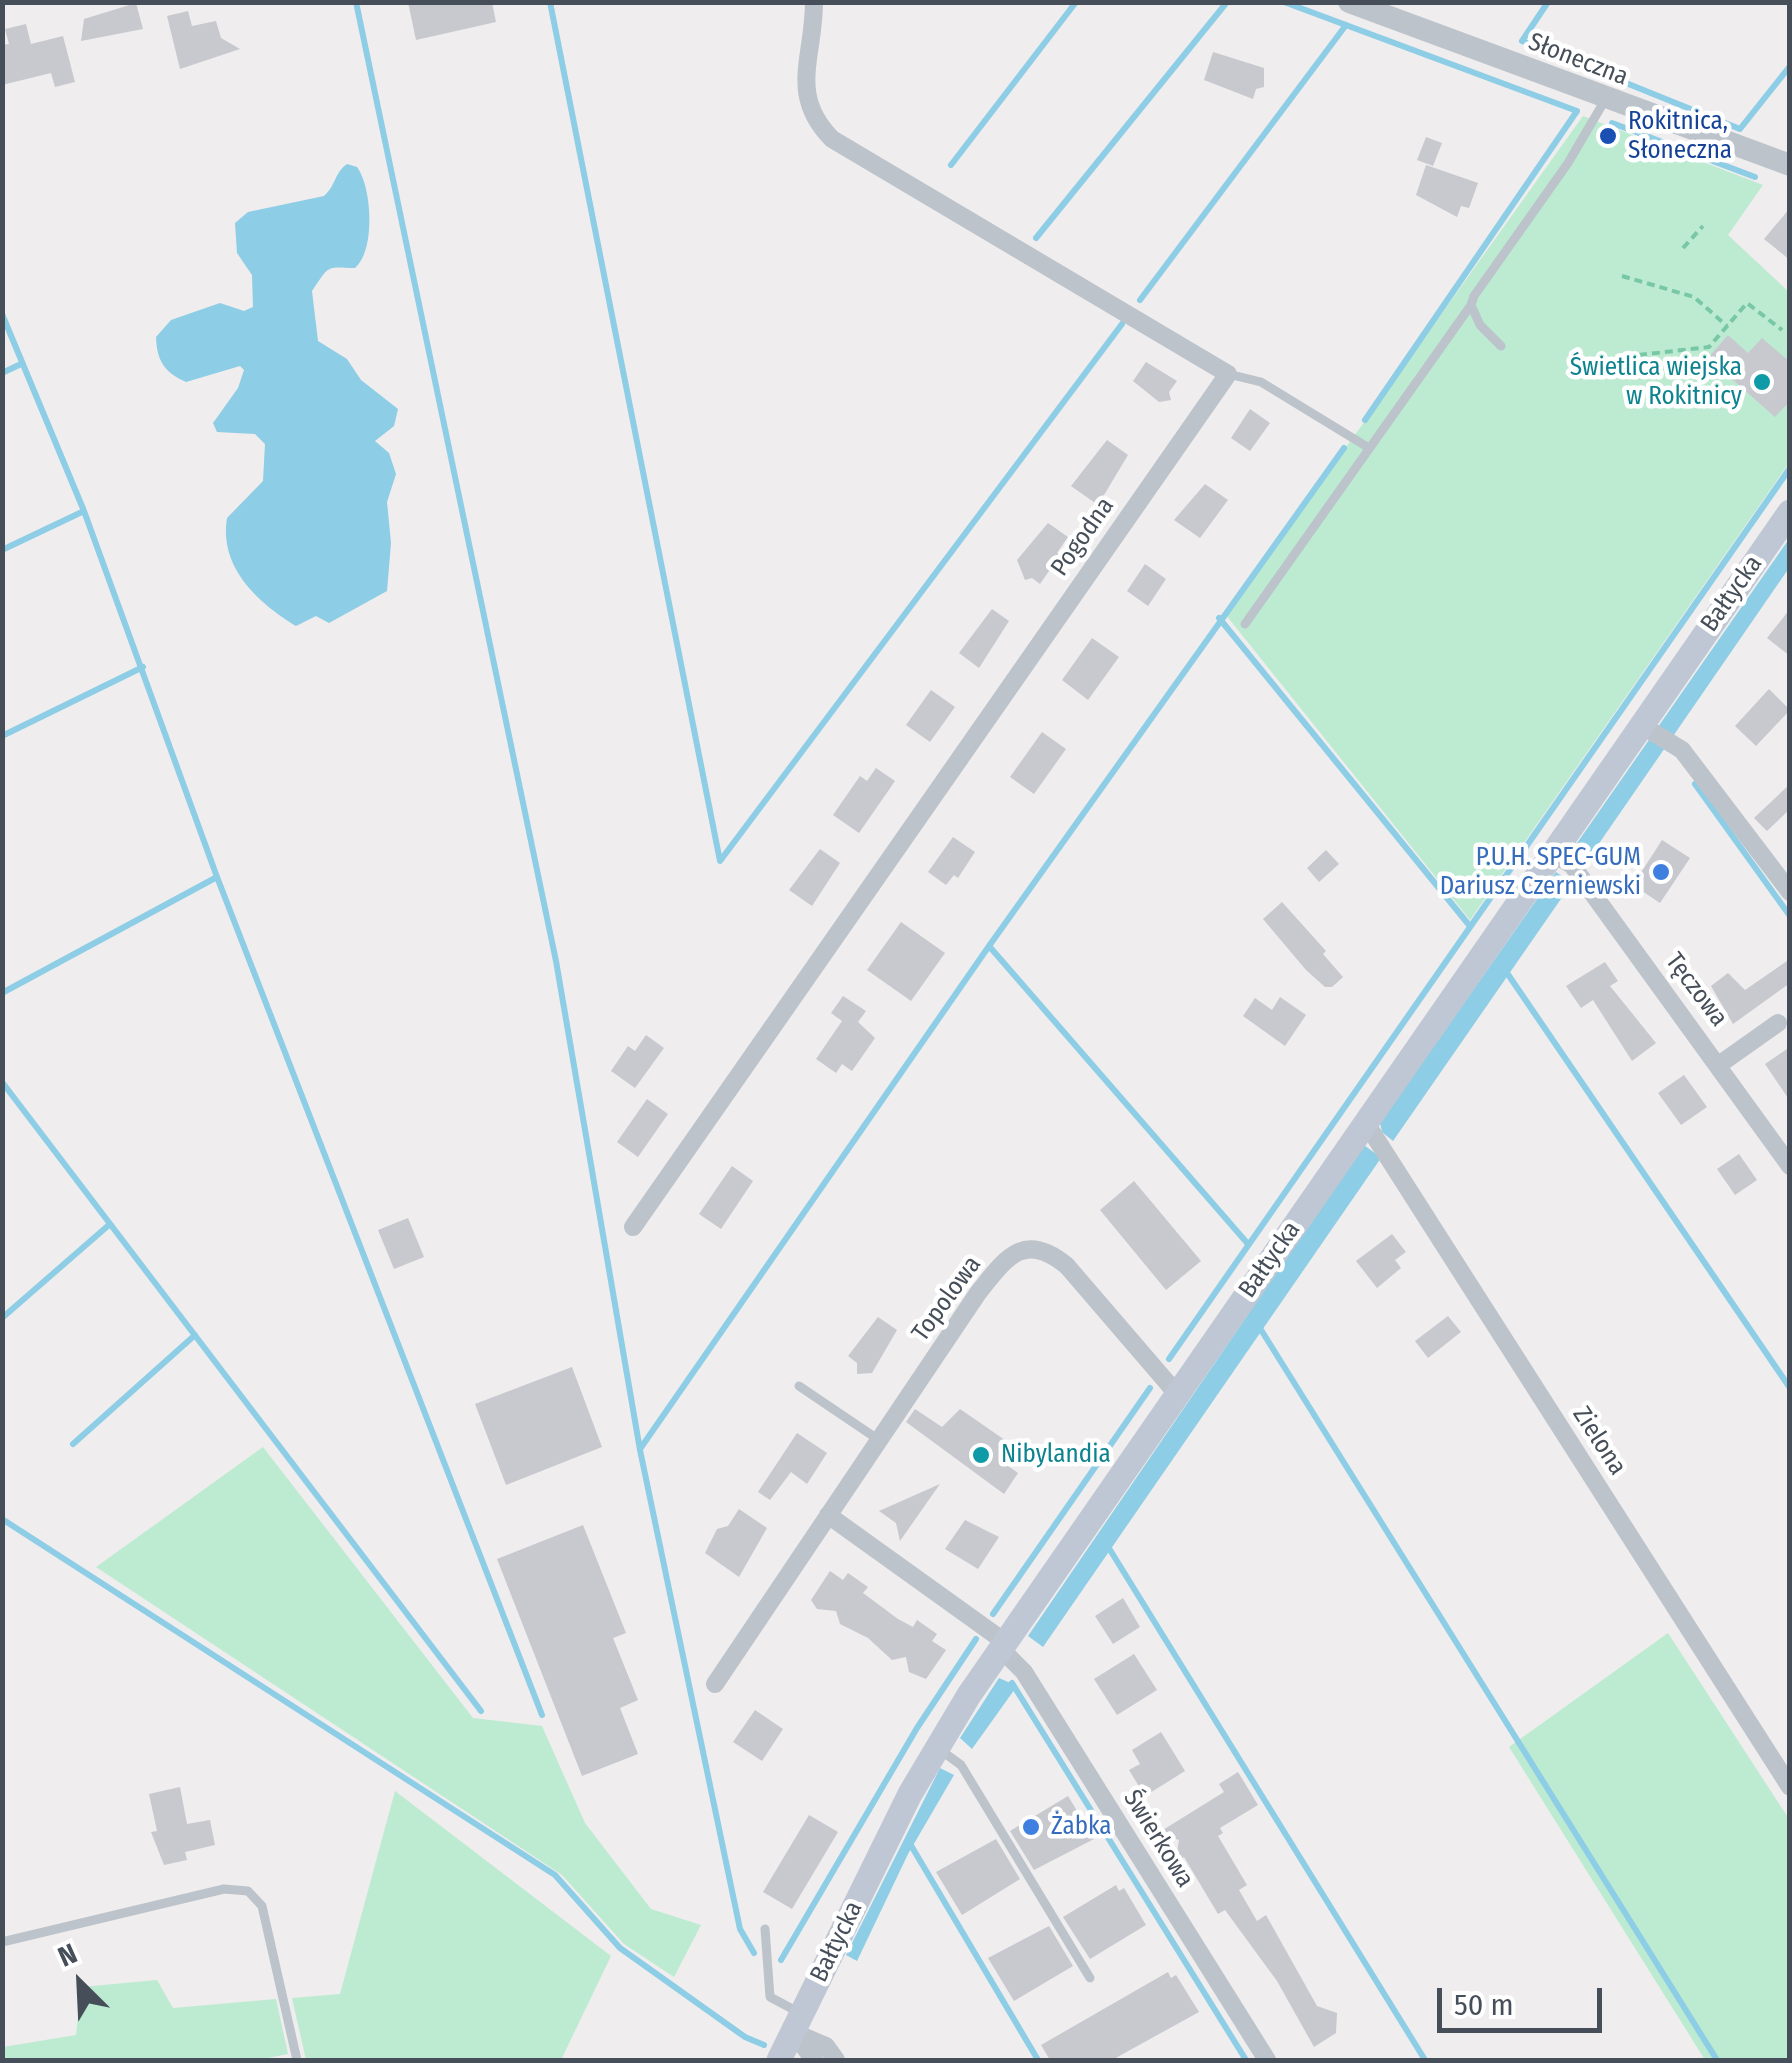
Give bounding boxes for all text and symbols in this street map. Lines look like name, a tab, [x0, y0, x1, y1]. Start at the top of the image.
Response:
street label: Słoneczna	[1524, 27, 1632, 93]
place label: Rokitnica, Słoneczna	[1628, 107, 1732, 166]
marker: Rokitnica, Słoneczna	[1597, 125, 1619, 147]
place label: Świetlica wiejska w Rokitnicy	[1570, 353, 1742, 412]
marker: Świetlica wiejska w Rokitnicy	[1751, 371, 1773, 393]
street label: Pogodna	[1045, 492, 1121, 582]
street label: Bałtycka	[1695, 550, 1769, 638]
place label: P.U.H. SPEC-GUM Dariusz Czerniewski	[1440, 843, 1641, 902]
marker: P.U.H. SPEC-GUM Dariusz Czerniewski	[1650, 861, 1672, 883]
street label: Tęczowa	[1659, 947, 1733, 1033]
street label: Bałtycka	[1233, 1216, 1307, 1304]
street label: Topolowa	[906, 1251, 988, 1347]
street label: Zielona	[1566, 1401, 1632, 1481]
place label: Nibylandia	[1001, 1440, 1111, 1470]
marker: Nibylandia	[970, 1444, 992, 1466]
street label: Świerkowa	[1116, 1785, 1200, 1893]
place label: Żabka	[1051, 1812, 1111, 1842]
marker: Żabka	[1020, 1816, 1042, 1838]
street label: Bałtycka	[805, 1897, 869, 1987]
north arrow	[30, 1933, 130, 2033]
text: N	[53, 1937, 82, 1974]
scale bar	[1442, 1968, 1607, 2030]
text: 50 m	[1454, 1987, 1514, 2023]

